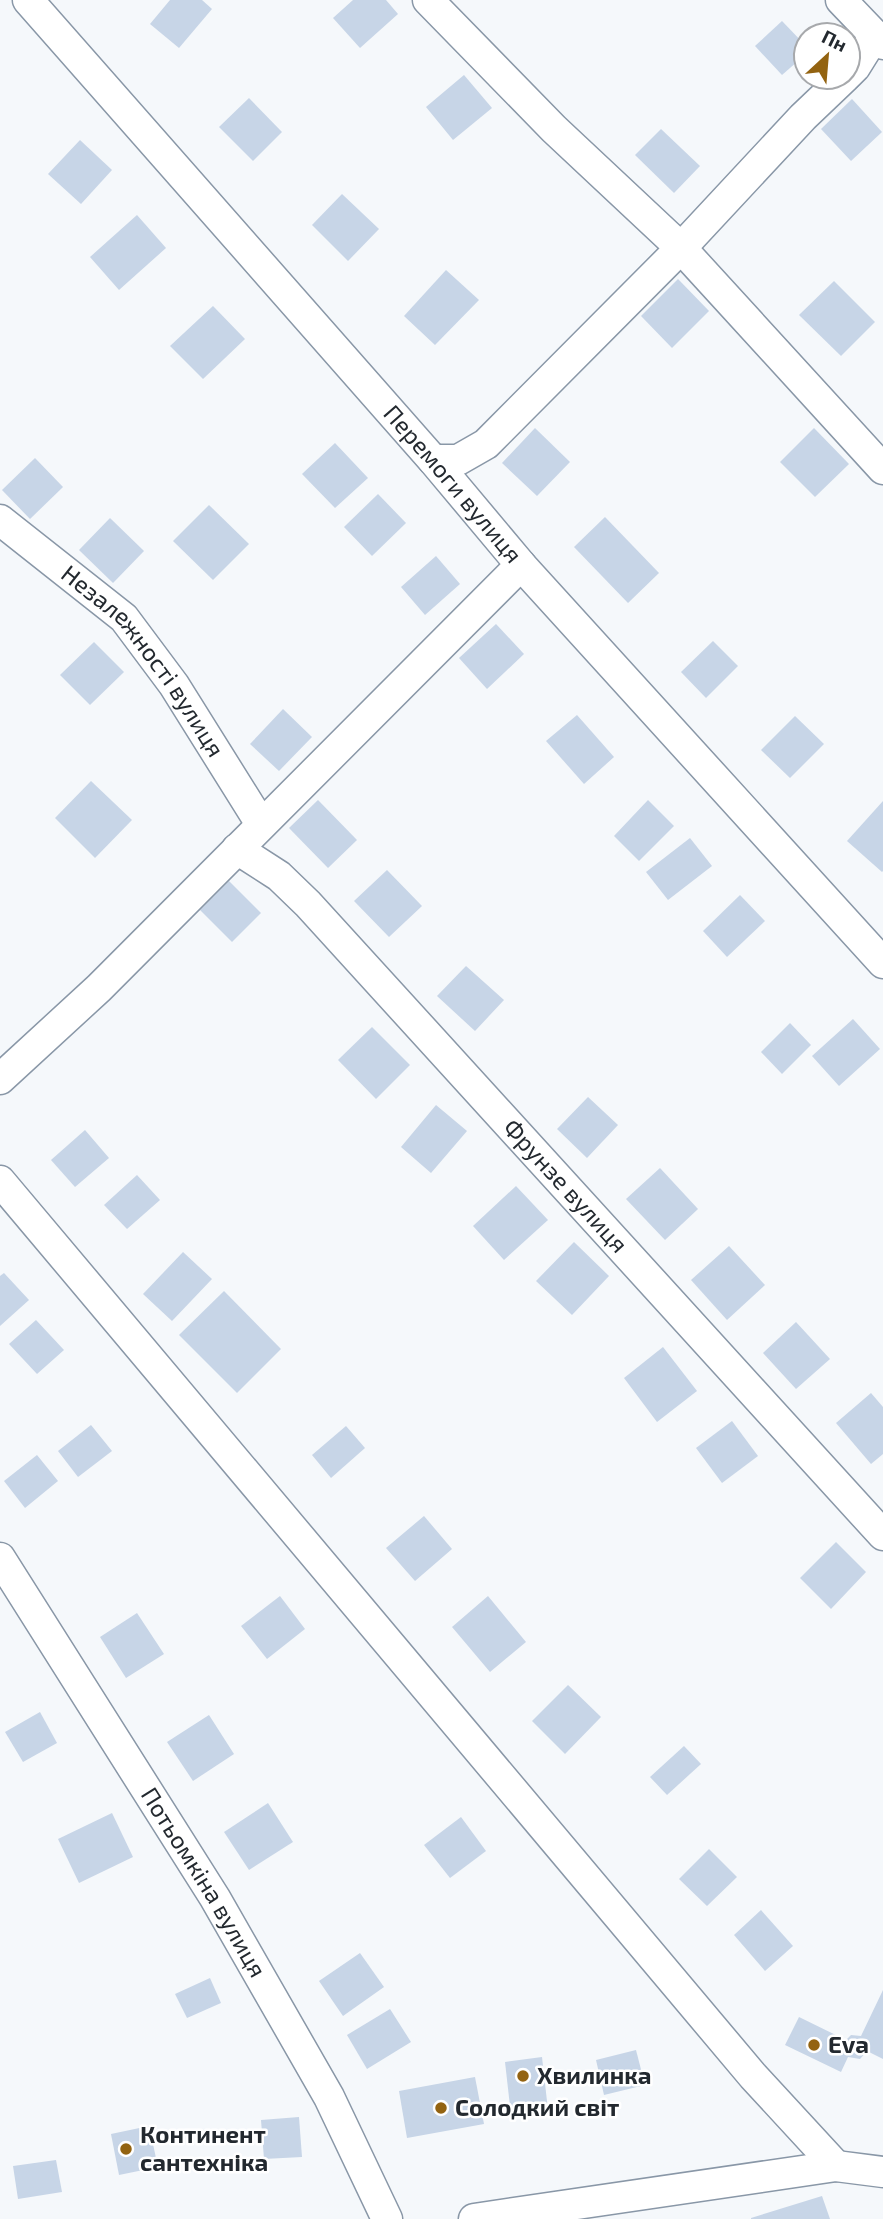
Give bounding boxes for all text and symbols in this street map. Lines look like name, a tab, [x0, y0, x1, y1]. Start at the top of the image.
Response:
north arrow	[792, 21, 862, 91]
text: Пн	[819, 25, 851, 56]
street label: Перемоги вулиця	[378, 398, 529, 568]
street label: Незалежності вулиця	[56, 558, 231, 762]
street label: Фрунзе вулиця	[498, 1112, 634, 1258]
street label: Потьомкіна вулиця	[136, 1781, 273, 1982]
place label: Eva	[828, 2029, 869, 2058]
marker: Eva	[806, 2037, 822, 2053]
place label: Хвилинка	[537, 2060, 652, 2089]
marker: Хвилинка	[515, 2068, 531, 2084]
place label: Солодкий світ	[455, 2092, 619, 2121]
marker: Солодкий світ	[433, 2100, 449, 2116]
place label: Континент сантехніка	[140, 2119, 268, 2176]
marker: Континент сантехніка	[118, 2141, 134, 2157]

